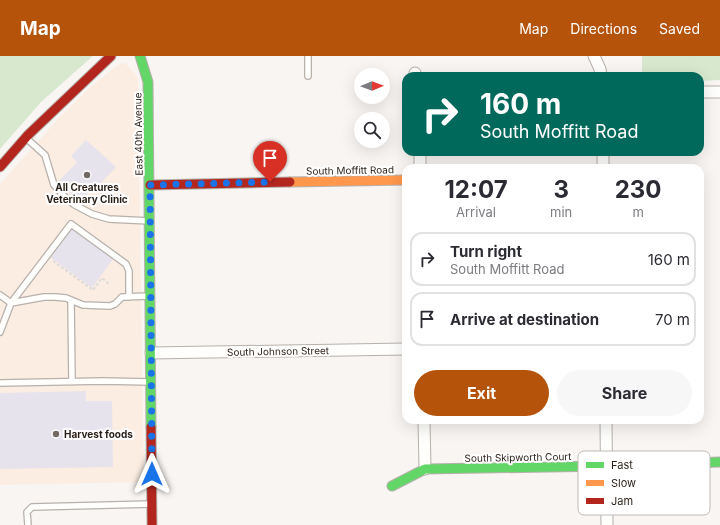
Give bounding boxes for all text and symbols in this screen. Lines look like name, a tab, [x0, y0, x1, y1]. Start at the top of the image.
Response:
text: Map	[20, 17, 61, 40]
text: Map	[519, 20, 548, 37]
text: Directions	[570, 20, 637, 37]
text: Saved	[659, 20, 700, 37]
north arrow	[354, 68, 390, 104]
map controls	[354, 68, 390, 148]
text: 160 m	[480, 87, 561, 121]
icon: right	[414, 88, 466, 140]
street label: East 40th Avenue	[131, 92, 145, 176]
button: search	[354, 112, 390, 148]
text: South Moffitt Road	[480, 121, 638, 142]
pin	[253, 141, 287, 182]
icon: arrive	[259, 147, 281, 169]
street label: South Moffitt Road	[306, 163, 394, 177]
marker: All Creatures Veterinary Clinic	[82, 170, 92, 180]
text: 12:07	[444, 175, 508, 204]
text: 3	[553, 175, 569, 204]
text: 230	[615, 175, 662, 204]
place label: All Creatures Veterinary Clinic	[46, 181, 128, 206]
text: Arrival	[456, 204, 496, 220]
text: min	[550, 204, 572, 220]
text: m	[632, 204, 644, 220]
text: Turn right	[450, 242, 522, 261]
icon: right	[416, 248, 438, 270]
text: 160 m	[648, 250, 690, 269]
text: South Moffitt Road	[450, 261, 564, 277]
icon: arrive	[416, 308, 438, 330]
text: Arrive at destination	[450, 310, 599, 329]
text: 70 m	[655, 310, 690, 329]
street label: South Johnson Street	[227, 344, 330, 358]
button: Exit	[414, 370, 549, 416]
button: Share	[557, 370, 692, 416]
place label: Harvest foods	[64, 428, 133, 440]
marker: Harvest foods	[51, 429, 61, 439]
street label: South Skipworth Court	[464, 450, 572, 464]
legend	[578, 451, 710, 515]
position arrow	[131, 453, 173, 495]
text: Fast	[611, 458, 633, 472]
text: Slow	[611, 476, 636, 490]
text: Jam	[611, 494, 633, 508]

